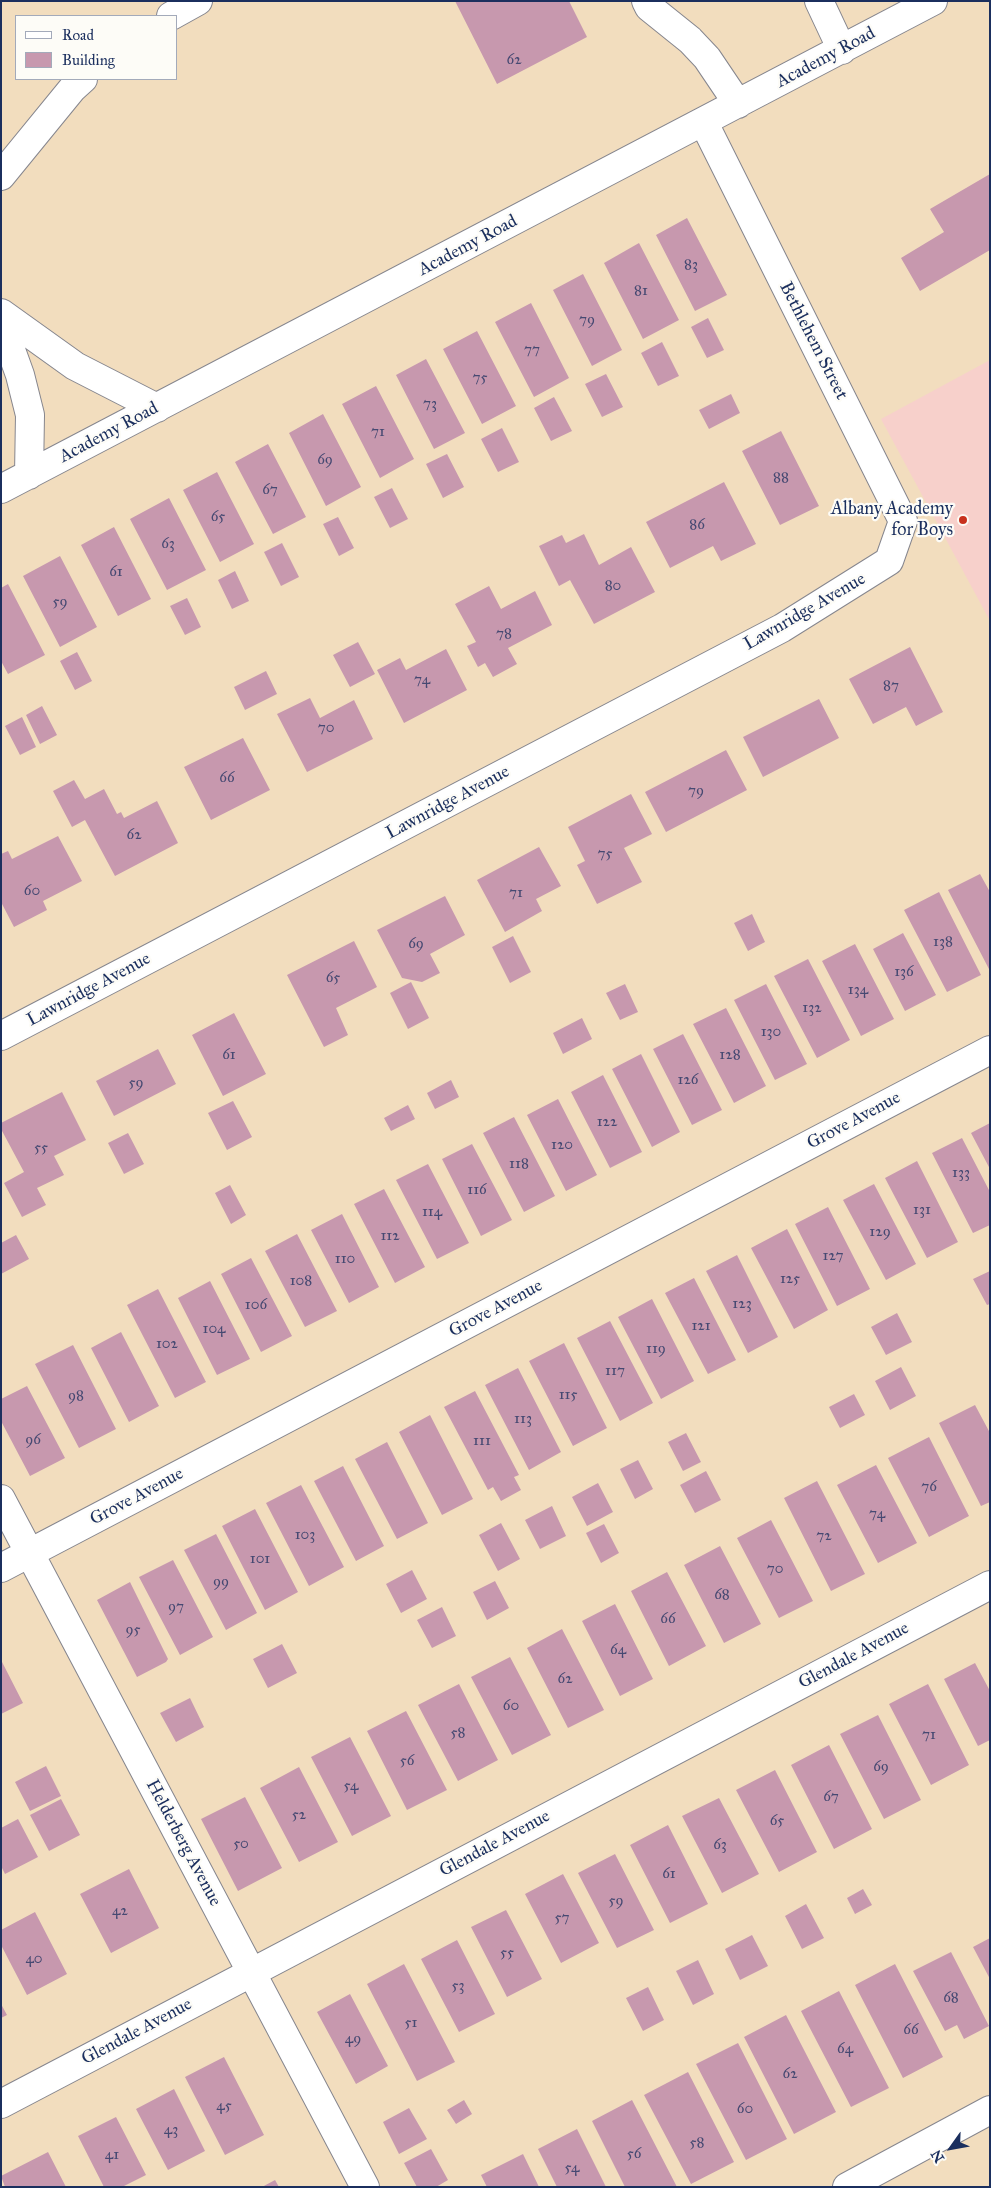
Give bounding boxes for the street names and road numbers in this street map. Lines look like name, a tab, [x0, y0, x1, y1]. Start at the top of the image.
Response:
street label: Academy Road	[773, 23, 879, 93]
street label: Academy Road	[415, 211, 521, 281]
street label: Bethlehem Street	[774, 279, 852, 403]
street label: Academy Road	[56, 398, 162, 468]
street label: Lawnridge Avenue	[740, 568, 870, 656]
street label: Lawnridge Avenue	[383, 761, 513, 845]
street label: Lawnridge Avenue	[24, 948, 154, 1032]
street label: Grove Avenue	[804, 1087, 904, 1155]
street label: Grove Avenue	[446, 1275, 546, 1343]
street label: Grove Avenue	[87, 1463, 187, 1531]
street label: Glendale Avenue	[795, 1618, 913, 1694]
street label: Helderberg Avenue	[141, 1776, 225, 1910]
street label: Glendale Avenue	[436, 1806, 554, 1882]
street label: Glendale Avenue	[78, 1994, 196, 2070]

